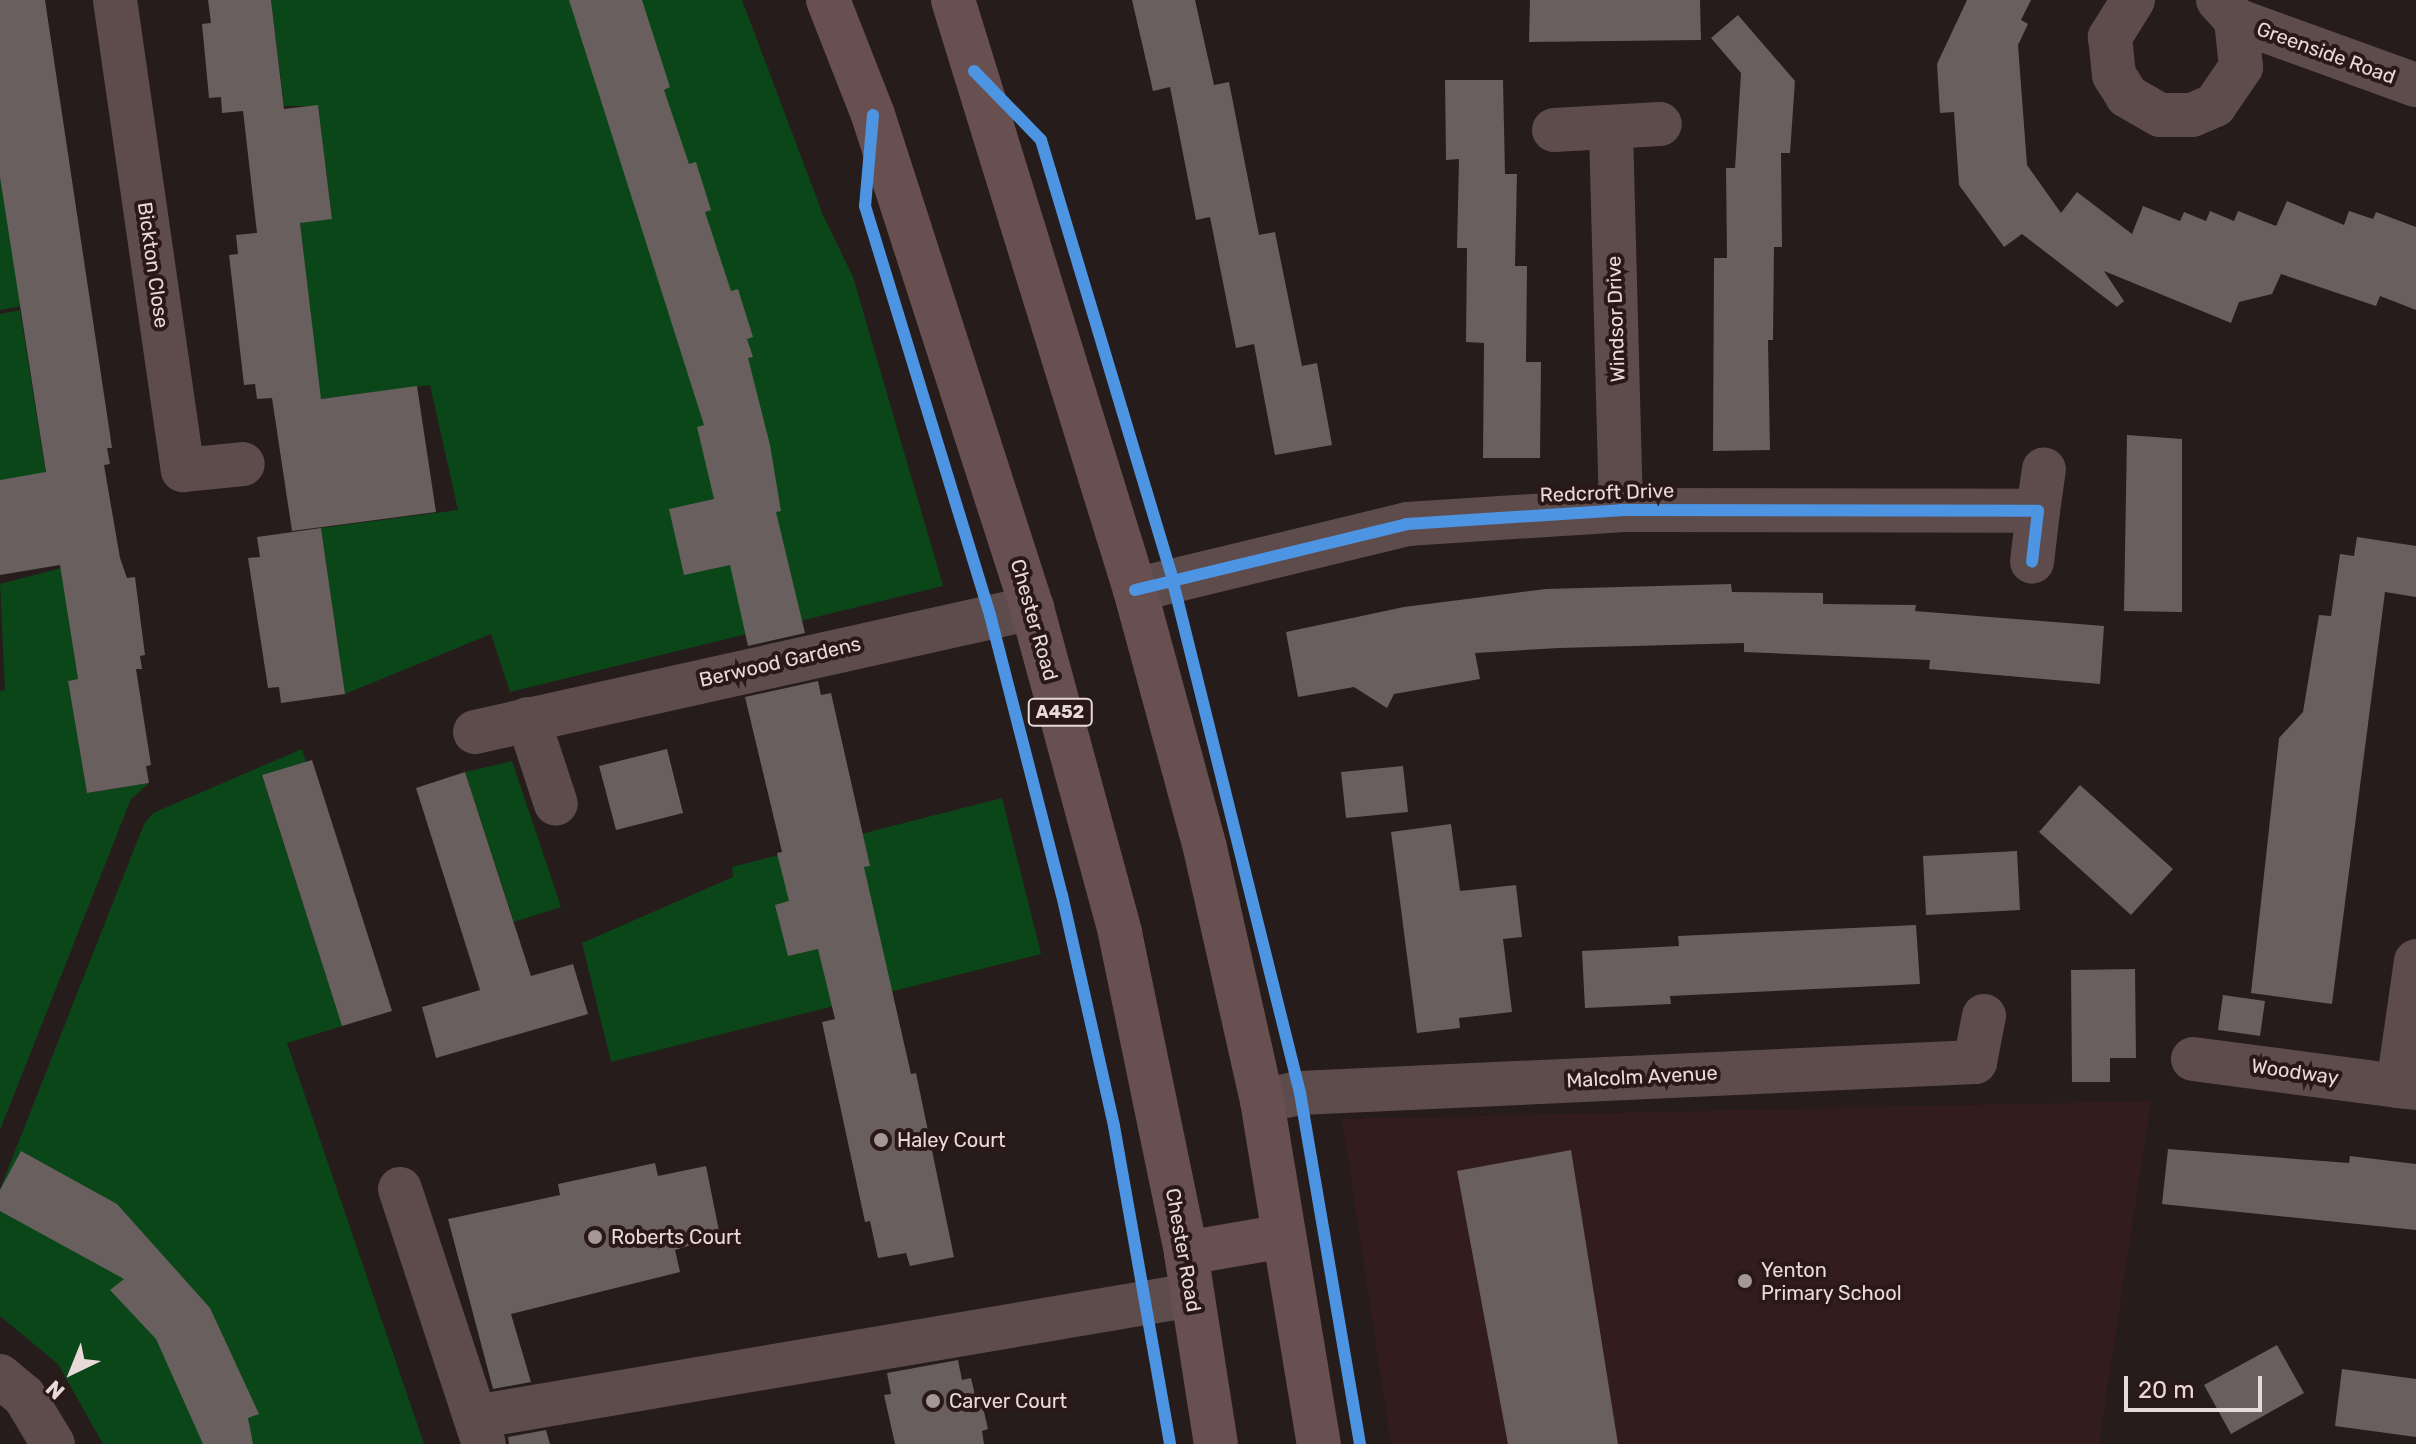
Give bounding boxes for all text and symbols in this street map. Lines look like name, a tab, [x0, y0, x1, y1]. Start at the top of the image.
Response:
street label: Greenside Road	[2253, 17, 2399, 89]
street label: Bickton Close	[132, 200, 174, 330]
street label: Windsor Drive	[1602, 255, 1630, 383]
street label: Redcroft Drive	[1539, 479, 1675, 507]
street label: Chester Road	[1005, 556, 1063, 684]
street label: Berwood Gardens	[697, 632, 863, 692]
road number: A452	[1026, 698, 1094, 726]
street label: Woodway	[2250, 1054, 2340, 1090]
street label: Malcolm Avenue	[1566, 1061, 1718, 1093]
place label: Haley Court	[897, 1128, 1006, 1152]
marker: Haley Court	[872, 1131, 890, 1149]
street label: Chester Road	[1160, 1186, 1206, 1314]
place label: Roberts Court	[611, 1225, 741, 1249]
marker: Roberts Court	[586, 1228, 604, 1246]
place label: Yenton Primary School	[1761, 1258, 1902, 1305]
marker: Yenton Primary School	[1736, 1272, 1754, 1290]
north arrow	[32, 1332, 112, 1412]
scale bar	[2128, 1360, 2266, 1410]
text: N	[40, 1375, 70, 1405]
text: 20 m	[2138, 1376, 2195, 1404]
place label: Carver Court	[949, 1389, 1068, 1413]
marker: Carver Court	[924, 1392, 942, 1410]

